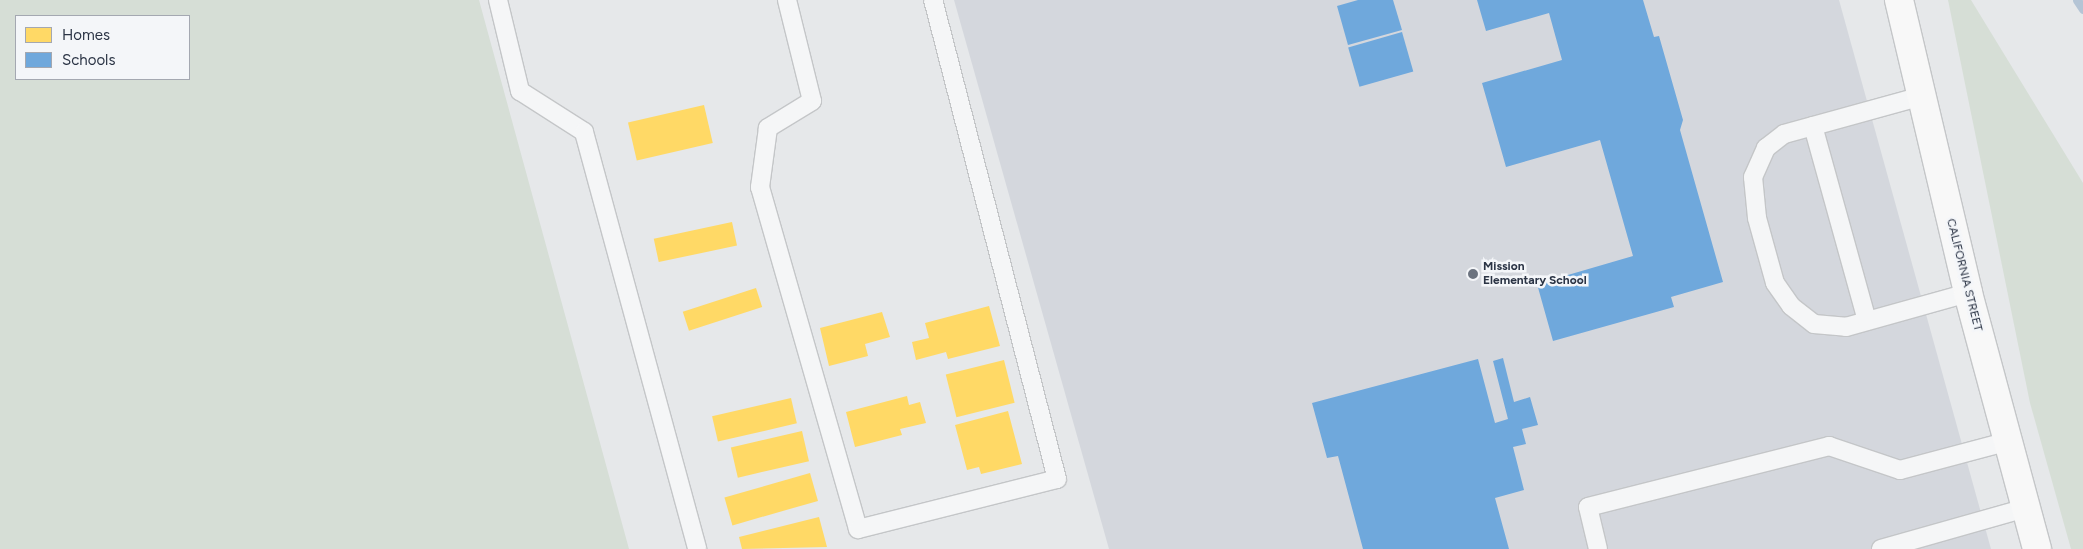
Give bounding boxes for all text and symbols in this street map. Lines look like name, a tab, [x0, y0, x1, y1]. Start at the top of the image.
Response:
legend	[15, 15, 190, 80]
text: Homes	[62, 26, 110, 44]
text: Schools	[62, 51, 115, 69]
street label: CALIFORNIA STREET	[1943, 217, 1985, 333]
place label: Mission Elementary School	[1483, 260, 1587, 288]
marker: Mission Elementary School	[1467, 268, 1479, 280]

